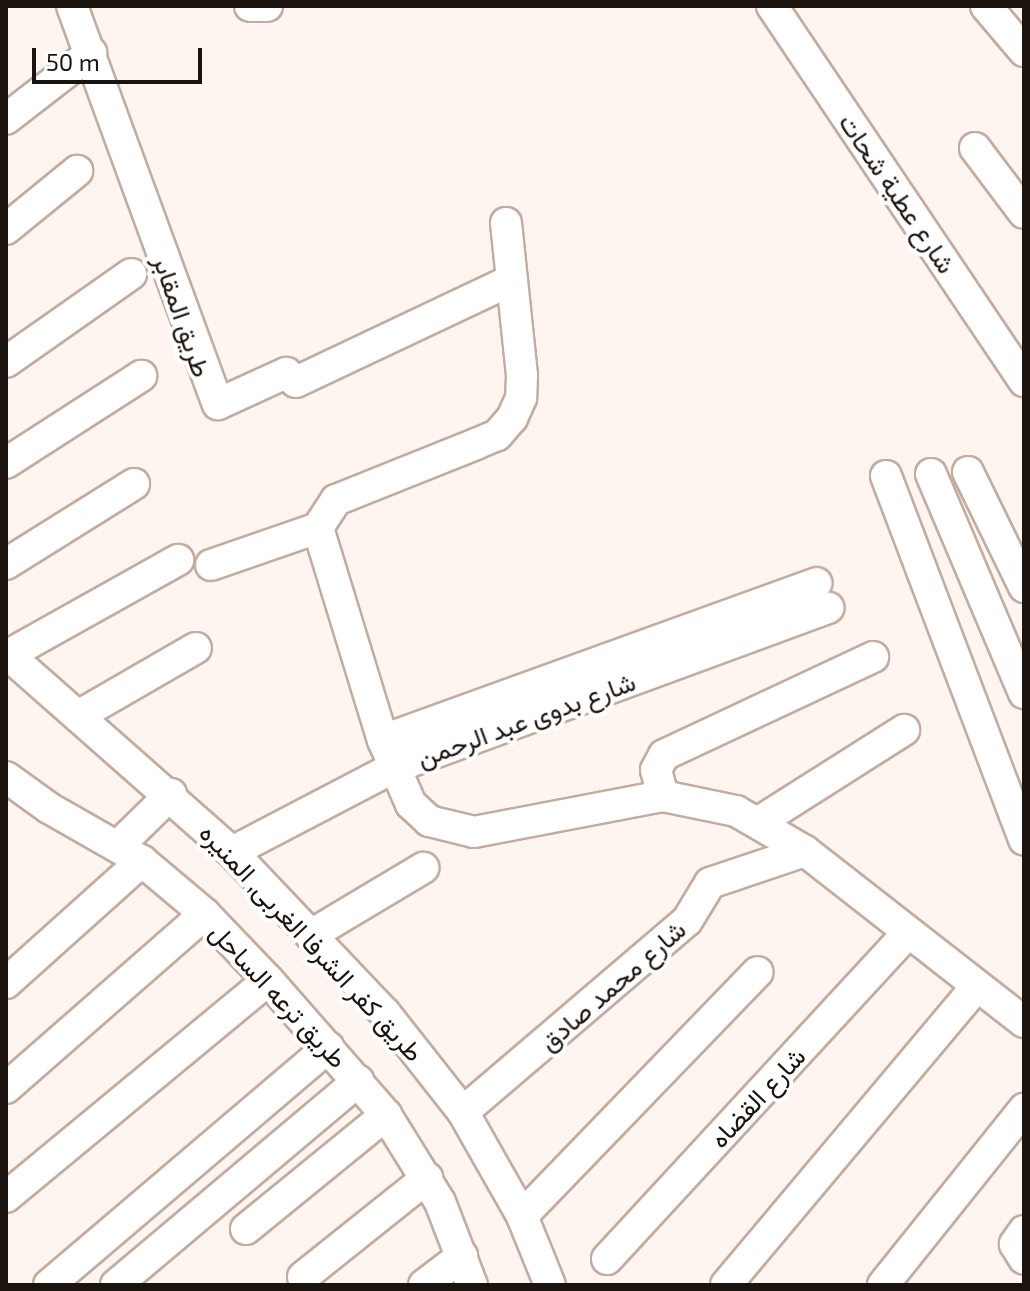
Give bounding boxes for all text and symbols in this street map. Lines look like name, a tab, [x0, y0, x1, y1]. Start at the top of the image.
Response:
scale bar	[36, 32, 206, 82]
text: 50 m	[46, 47, 100, 76]
street label: شارع عطية شحات	[833, 107, 963, 279]
street label: طريق المقابر	[148, 251, 218, 381]
street label: شارع بدوى عبد الرحمن	[413, 665, 639, 773]
street label: طريق كفر الشرفا الغربى, المنيره	[194, 817, 430, 1067]
street label: شارع محمد صادق	[533, 913, 691, 1057]
street label: طريق ترعه الساحل	[204, 916, 354, 1074]
street label: شارع القضاه	[703, 1040, 811, 1154]

